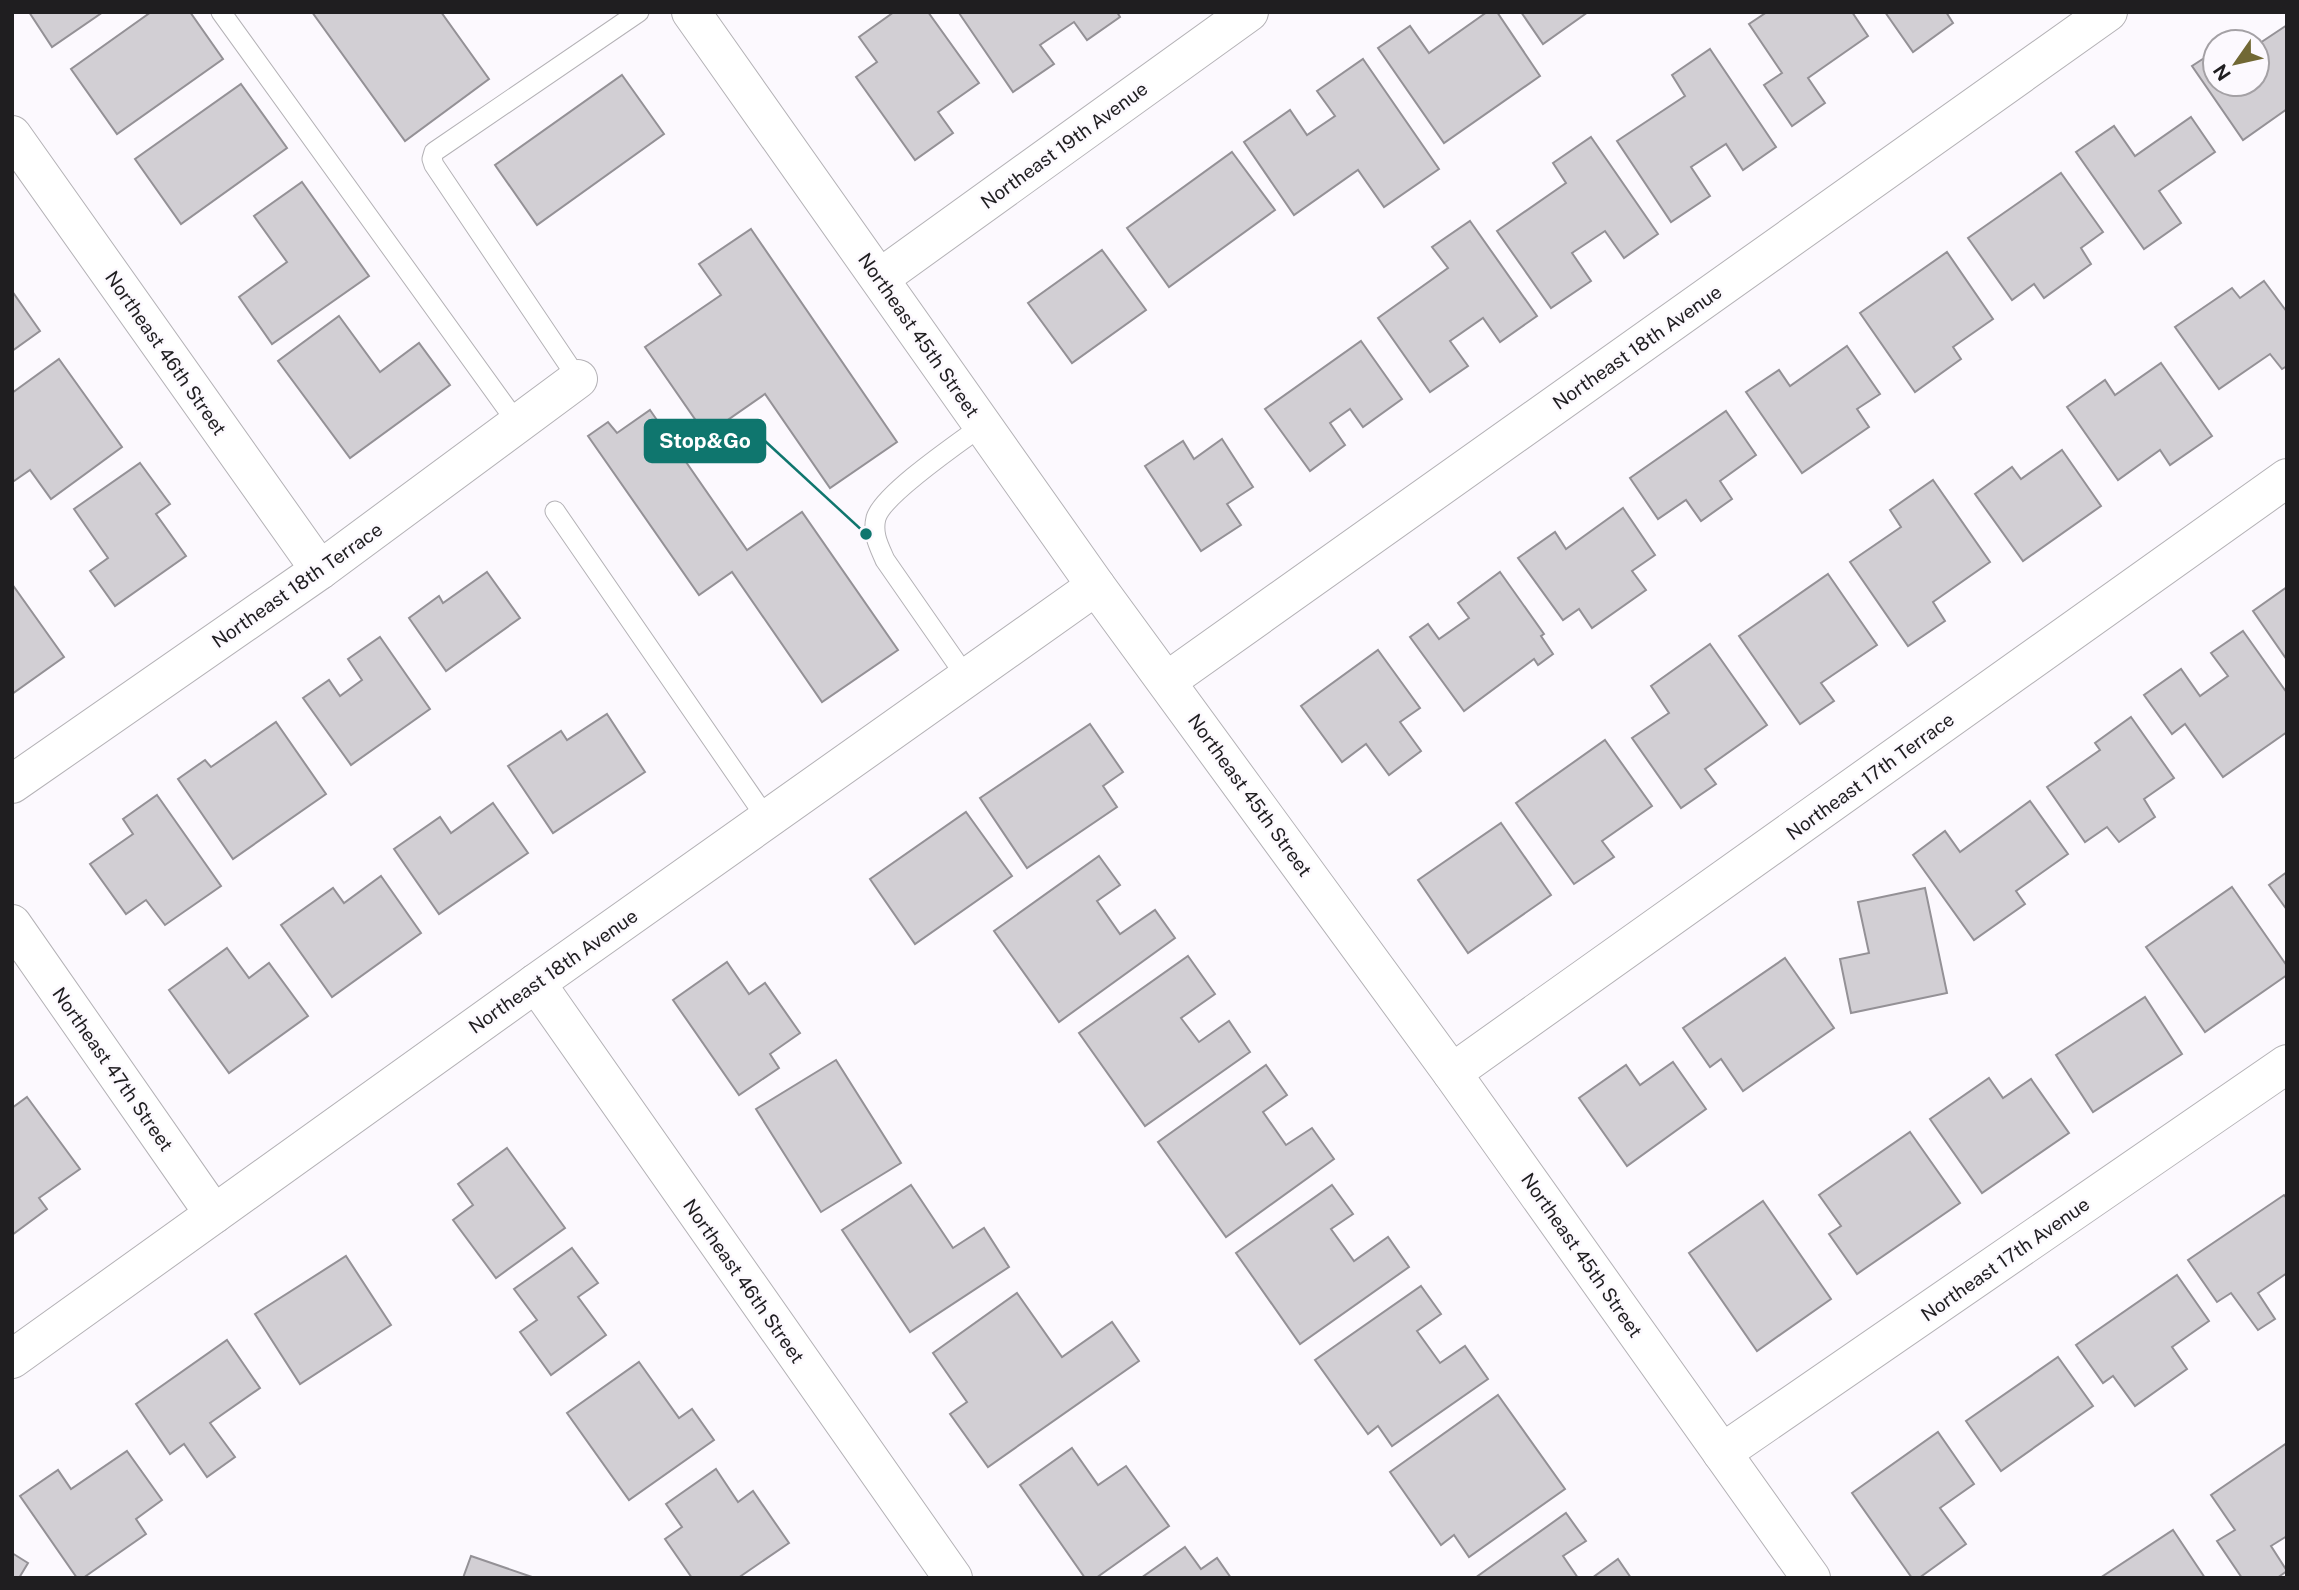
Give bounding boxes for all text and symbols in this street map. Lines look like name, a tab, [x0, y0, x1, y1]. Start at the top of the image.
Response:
north arrow	[2201, 28, 2271, 98]
text: N	[2209, 60, 2235, 85]
street label: Northeast 19th Avenue	[976, 77, 1152, 213]
street label: Northeast 45th Street	[854, 249, 984, 421]
street label: Northeast 46th Street	[101, 267, 231, 439]
street label: Northeast 18th Avenue	[1548, 280, 1726, 414]
callout: Stop&Go	[645, 420, 765, 462]
text: Stop&Go	[659, 428, 751, 453]
street label: Northeast 18th Terrace	[208, 518, 386, 652]
street label: Northeast 17th Terrace	[1782, 708, 1958, 844]
street label: Northeast 45th Street	[1184, 710, 1316, 880]
street label: Northeast 18th Avenue	[464, 904, 642, 1038]
street label: Northeast 47th Street	[48, 983, 178, 1155]
street label: Northeast 45th Street	[1517, 1169, 1647, 1341]
street label: Northeast 17th Avenue	[1917, 1193, 2093, 1325]
street label: Northeast 46th Street	[679, 1195, 809, 1367]

